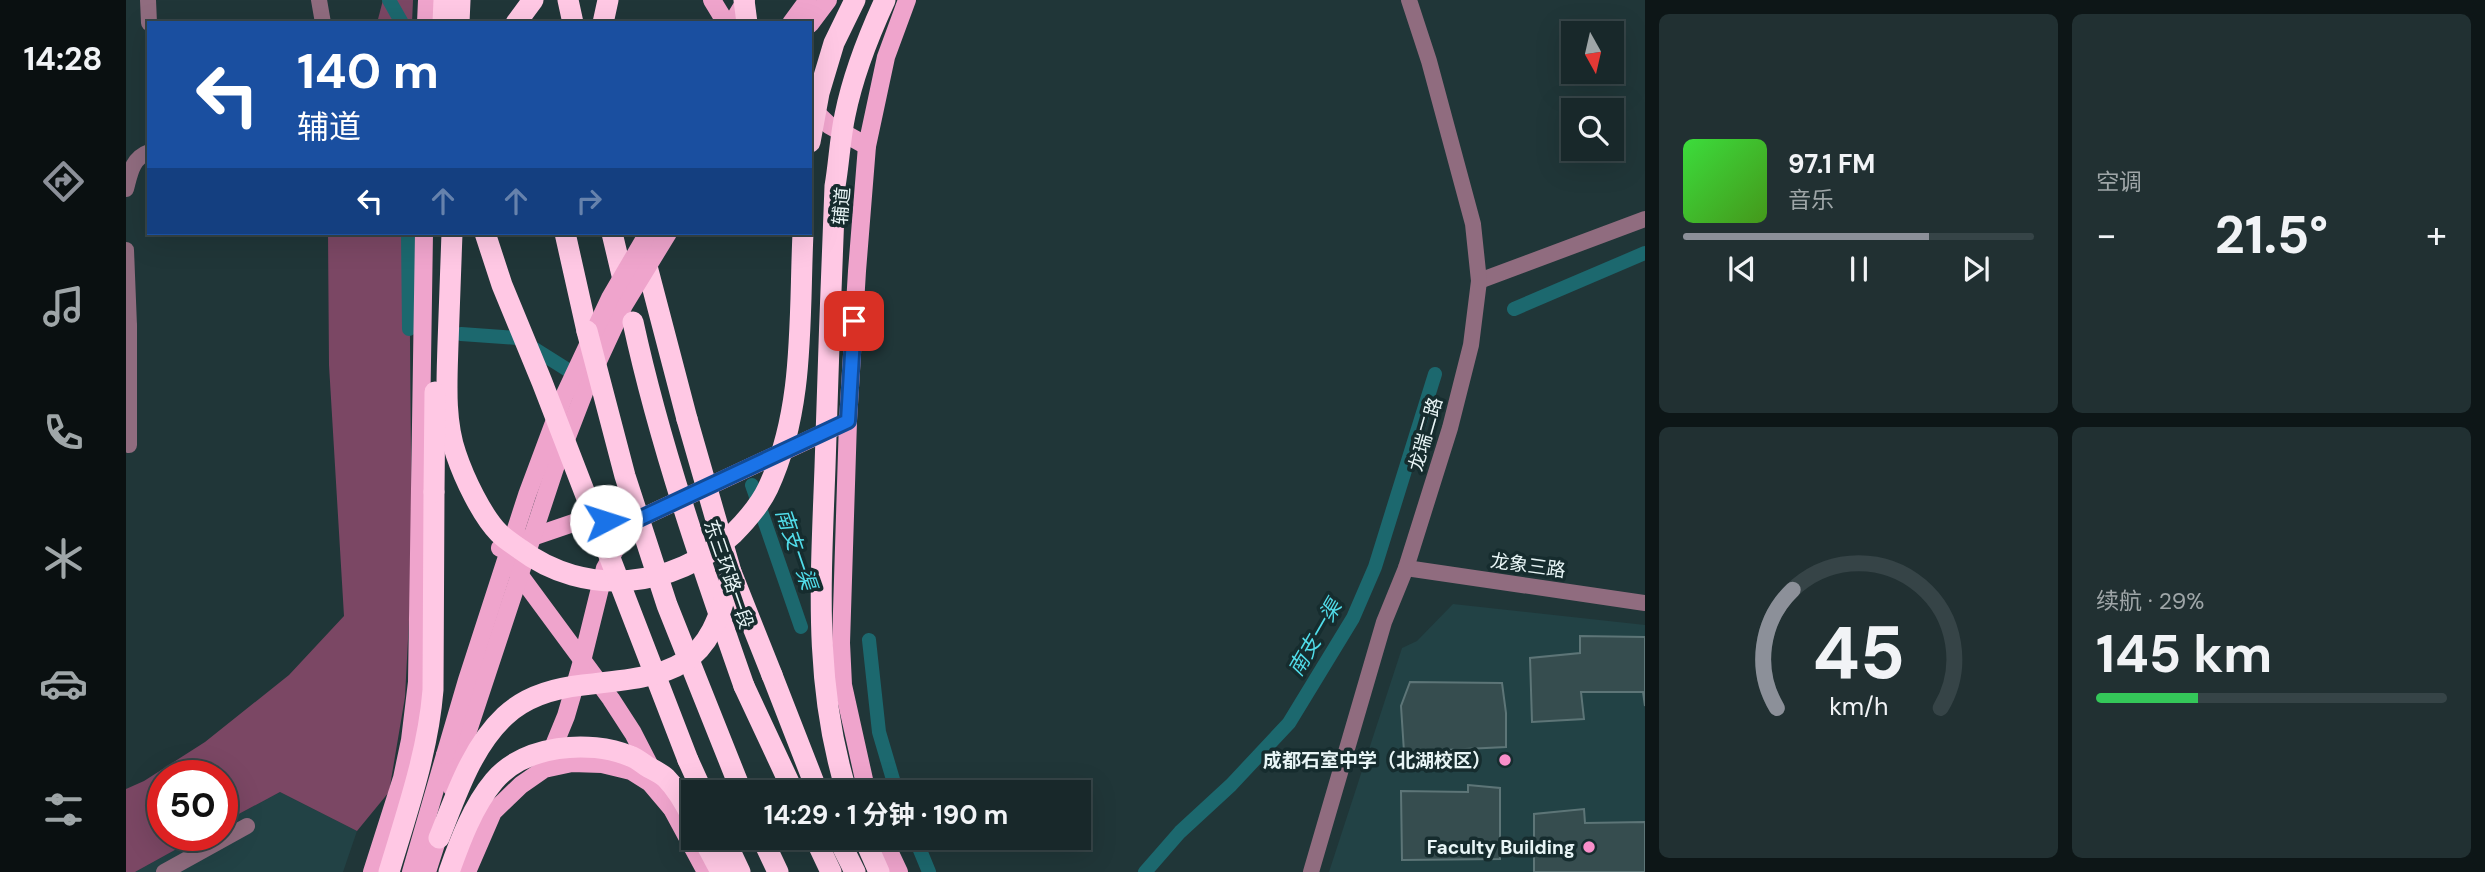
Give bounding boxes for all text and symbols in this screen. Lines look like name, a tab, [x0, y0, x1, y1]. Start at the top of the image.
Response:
north arrow	[1561, 21, 1624, 84]
map controls	[1561, 21, 1624, 161]
text: 14:28	[23, 38, 103, 80]
text: 140 m	[297, 39, 439, 103]
icon: left	[182, 49, 273, 140]
button: search	[1561, 98, 1624, 161]
text: 辅道	[297, 106, 361, 148]
text: 97.1 FM	[1788, 147, 1875, 181]
icon: directions	[39, 157, 88, 206]
text: 空调	[2096, 167, 2142, 197]
icon: left	[351, 182, 389, 220]
icon: ahead	[424, 182, 462, 220]
icon: ahead	[497, 182, 535, 220]
icon: right	[570, 182, 608, 220]
text: 音乐	[1788, 185, 1834, 215]
street label: 辅道	[827, 186, 856, 226]
text: 21.5°	[2215, 201, 2328, 269]
text: −	[2096, 210, 2117, 260]
text: +	[2426, 210, 2447, 260]
icon: previous	[1723, 250, 1761, 288]
icon: pause	[1840, 250, 1878, 288]
icon: next	[1957, 250, 1995, 288]
icon: music	[39, 282, 88, 331]
pin	[824, 291, 884, 351]
icon: arrive	[835, 302, 873, 340]
street label: 龙瑞二路	[1403, 394, 1448, 474]
icon: phone	[39, 408, 88, 457]
position arrow	[569, 484, 643, 558]
water label: 南支一渠	[769, 505, 824, 596]
street label: 东三环路一段	[698, 516, 759, 632]
icon: climate	[39, 534, 88, 583]
street label: 龙象三路	[1489, 548, 1567, 583]
text: 续航 · 29%	[2096, 586, 2204, 616]
water label: 南支一渠	[1282, 592, 1350, 681]
text: 45	[1812, 607, 1905, 702]
text: 145 km	[2096, 620, 2272, 688]
icon: car	[39, 659, 88, 708]
text: km/h	[1829, 690, 1888, 723]
place label: 成都石室中学（北湖校区）	[1263, 748, 1491, 773]
marker: 成都石室中学（北湖校区）	[1497, 752, 1513, 768]
speed limit sign: 50	[147, 760, 238, 851]
icon: filters	[39, 785, 88, 834]
text: 14:29 · 1 分钟 · 190 m	[764, 798, 1008, 832]
place label: Faculty Building	[1427, 835, 1575, 860]
marker: Faculty Building	[1581, 839, 1597, 855]

